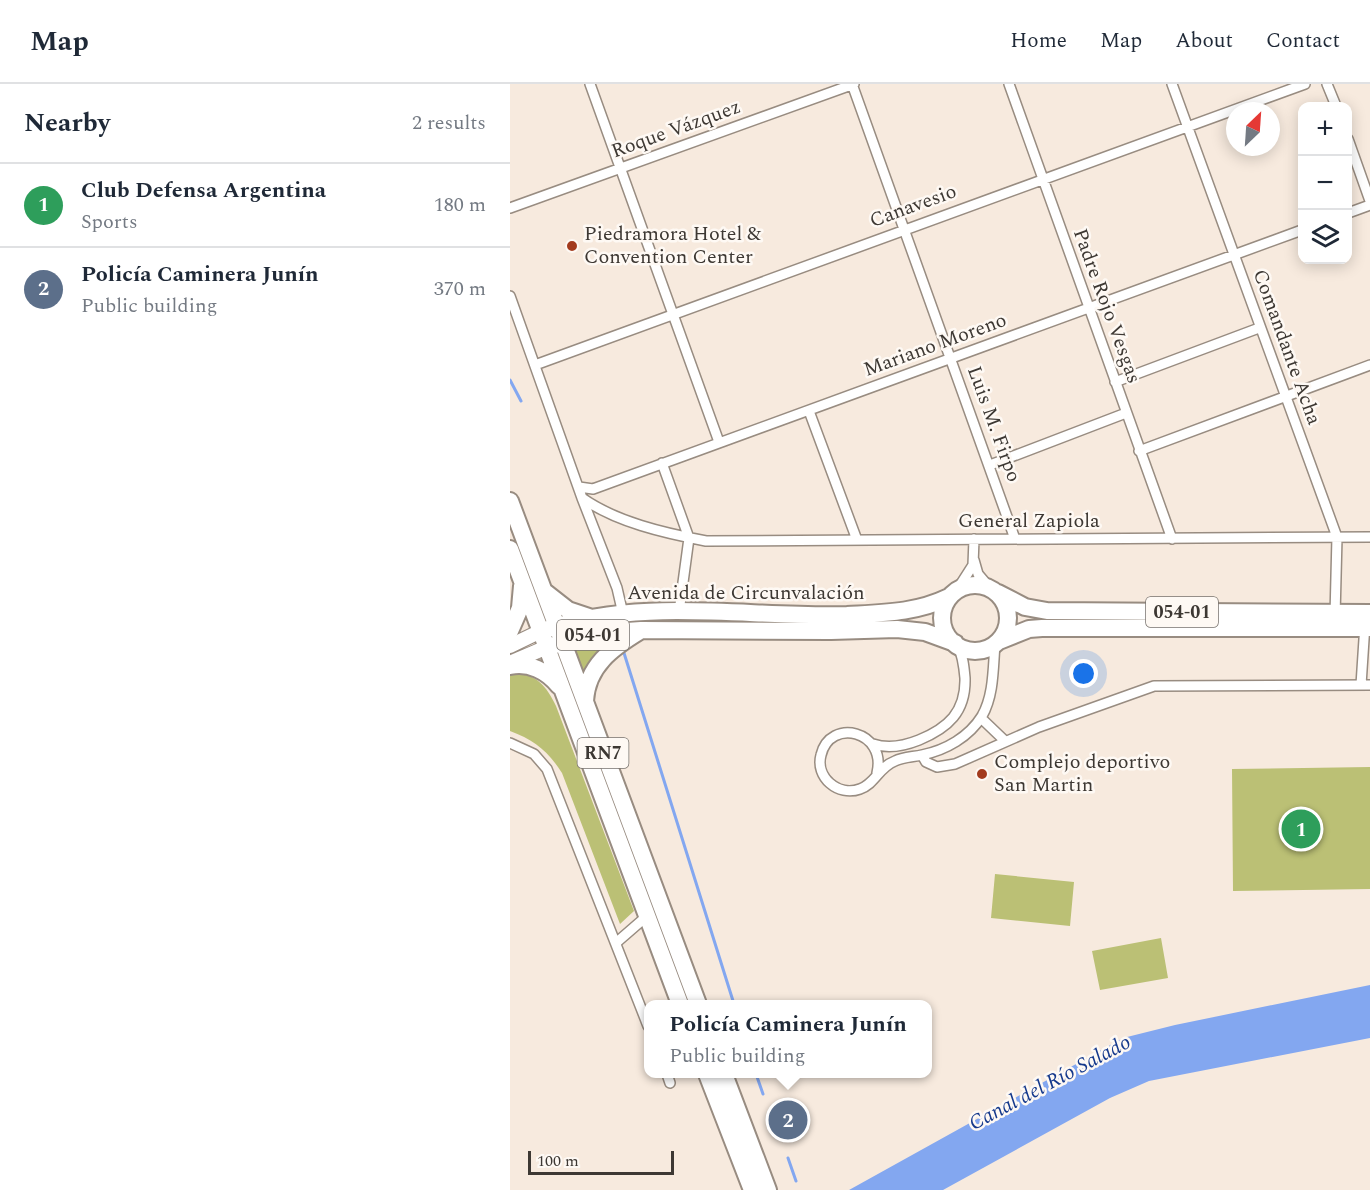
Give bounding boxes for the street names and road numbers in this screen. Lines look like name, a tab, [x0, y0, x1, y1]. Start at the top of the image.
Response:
street label: Roque Vázquez	[607, 92, 745, 166]
street label: Canavesio	[865, 176, 961, 236]
street label: Padre Rojo Vesgas	[1065, 224, 1149, 388]
street label: Comandante Acha	[1245, 265, 1329, 429]
street label: Mariano Moreno	[859, 305, 1011, 385]
street label: Luis M. Firpo	[959, 362, 1029, 486]
street label: General Zapiola	[958, 506, 1100, 536]
street label: Avenida de Circunvalación	[627, 578, 865, 608]
road number: 054-01	[1146, 597, 1218, 627]
road number: 054-01	[557, 620, 629, 650]
road number: RN7	[578, 738, 628, 768]

